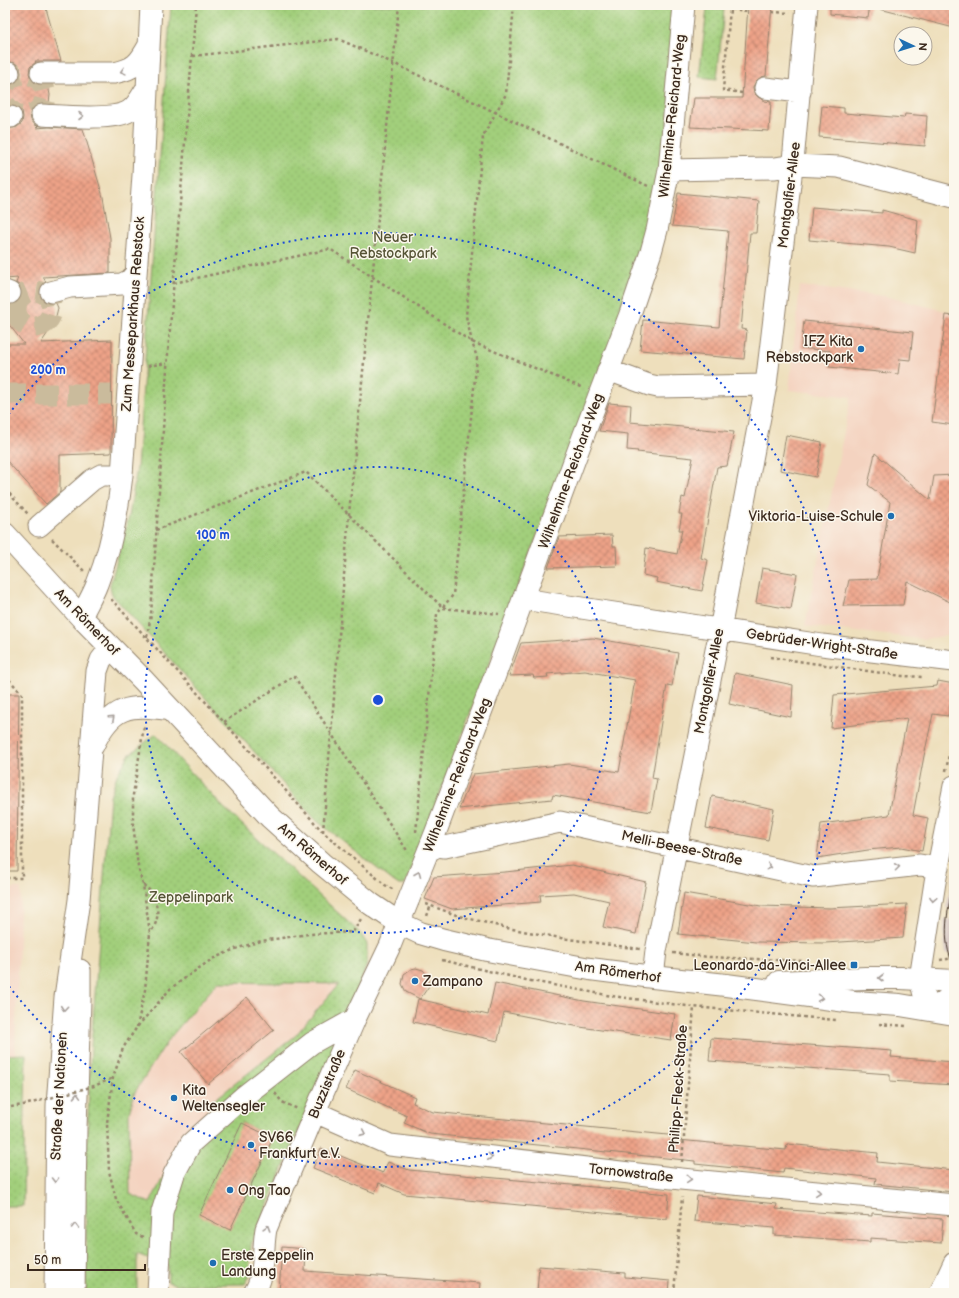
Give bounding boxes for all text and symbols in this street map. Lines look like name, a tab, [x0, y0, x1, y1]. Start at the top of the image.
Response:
north arrow	[893, 26, 933, 66]
street label: Wilhelmine-Reichard-Weg	[655, 33, 689, 199]
text: N	[916, 42, 929, 51]
one-way arrow	[119, 66, 126, 75]
one-way arrow	[78, 112, 84, 121]
street label: Montgolfier-Allee	[774, 141, 804, 249]
street label: Zum Messeparkhaus Rebstock	[118, 216, 148, 413]
park label: Neuer Rebstockpark	[349, 229, 437, 262]
place label: IFZ Kita Rebstockpark	[766, 333, 853, 366]
marker: IFZ Kita Rebstockpark	[856, 344, 866, 354]
text: 200 m	[30, 363, 66, 378]
street label: Wilhelmine-Reichard-Weg	[535, 391, 607, 551]
place label: Viktoria-Luise-Schule	[748, 508, 883, 525]
marker: Viktoria-Luise-Schule	[886, 511, 896, 521]
text: 100 m	[196, 528, 230, 543]
street label: Am Römerhof	[51, 585, 124, 660]
street label: Gebrüder-Wright-Straße	[745, 625, 899, 663]
street label: Montgolfier-Allee	[690, 627, 728, 735]
centre of rings	[371, 693, 385, 707]
street label: Wilhelmine-Reichard-Weg	[420, 695, 494, 855]
one-way arrow	[107, 715, 115, 722]
street label: Am Römerhof	[275, 819, 352, 889]
street label: Melli-Beese-Straße	[620, 827, 744, 869]
one-way arrow	[766, 862, 772, 870]
one-way arrow	[894, 863, 900, 872]
one-way arrow	[414, 871, 422, 878]
park label: Zeppelinpark	[148, 889, 233, 906]
one-way arrow	[929, 896, 937, 902]
place label: Leonardo-da-Vinci-Allee	[693, 957, 846, 974]
street label: Am Römerhof	[574, 958, 663, 987]
marker: Leonardo-da-Vinci-Allee	[849, 960, 859, 970]
place label: Zampano	[422, 973, 483, 990]
one-way arrow	[878, 974, 884, 982]
marker: Zampano	[410, 976, 420, 986]
one-way arrow	[817, 993, 823, 1002]
one-way arrow	[60, 1005, 69, 1011]
street label: Philipp-Fleck-Straße	[665, 1024, 691, 1154]
street label: Straße der Nationen	[47, 1031, 71, 1161]
street label: Buzzistraße	[305, 1047, 349, 1121]
place label: Kita Weltensegler	[182, 1082, 266, 1115]
one-way arrow	[73, 1093, 81, 1099]
marker: Kita Weltensegler	[169, 1093, 179, 1103]
place label: SV66 Frankfurt e.V.	[259, 1129, 341, 1162]
one-way arrow	[359, 1129, 366, 1137]
marker: SV66 Frankfurt e.V.	[246, 1140, 256, 1150]
one-way arrow	[487, 1152, 493, 1161]
street label: Tornowstraße	[588, 1160, 674, 1186]
one-way arrow	[686, 1175, 692, 1184]
one-way arrow	[51, 1177, 59, 1183]
place label: Ong Tao	[238, 1182, 291, 1199]
marker: Ong Tao	[225, 1185, 235, 1195]
one-way arrow	[815, 1187, 821, 1196]
one-way arrow	[71, 1223, 79, 1229]
one-way arrow	[262, 1225, 271, 1232]
scale bar	[28, 1246, 145, 1272]
place label: Erste Zeppelin Landung	[221, 1247, 314, 1280]
text: 50 m	[34, 1253, 61, 1268]
marker: Erste Zeppelin Landung	[208, 1258, 218, 1268]

